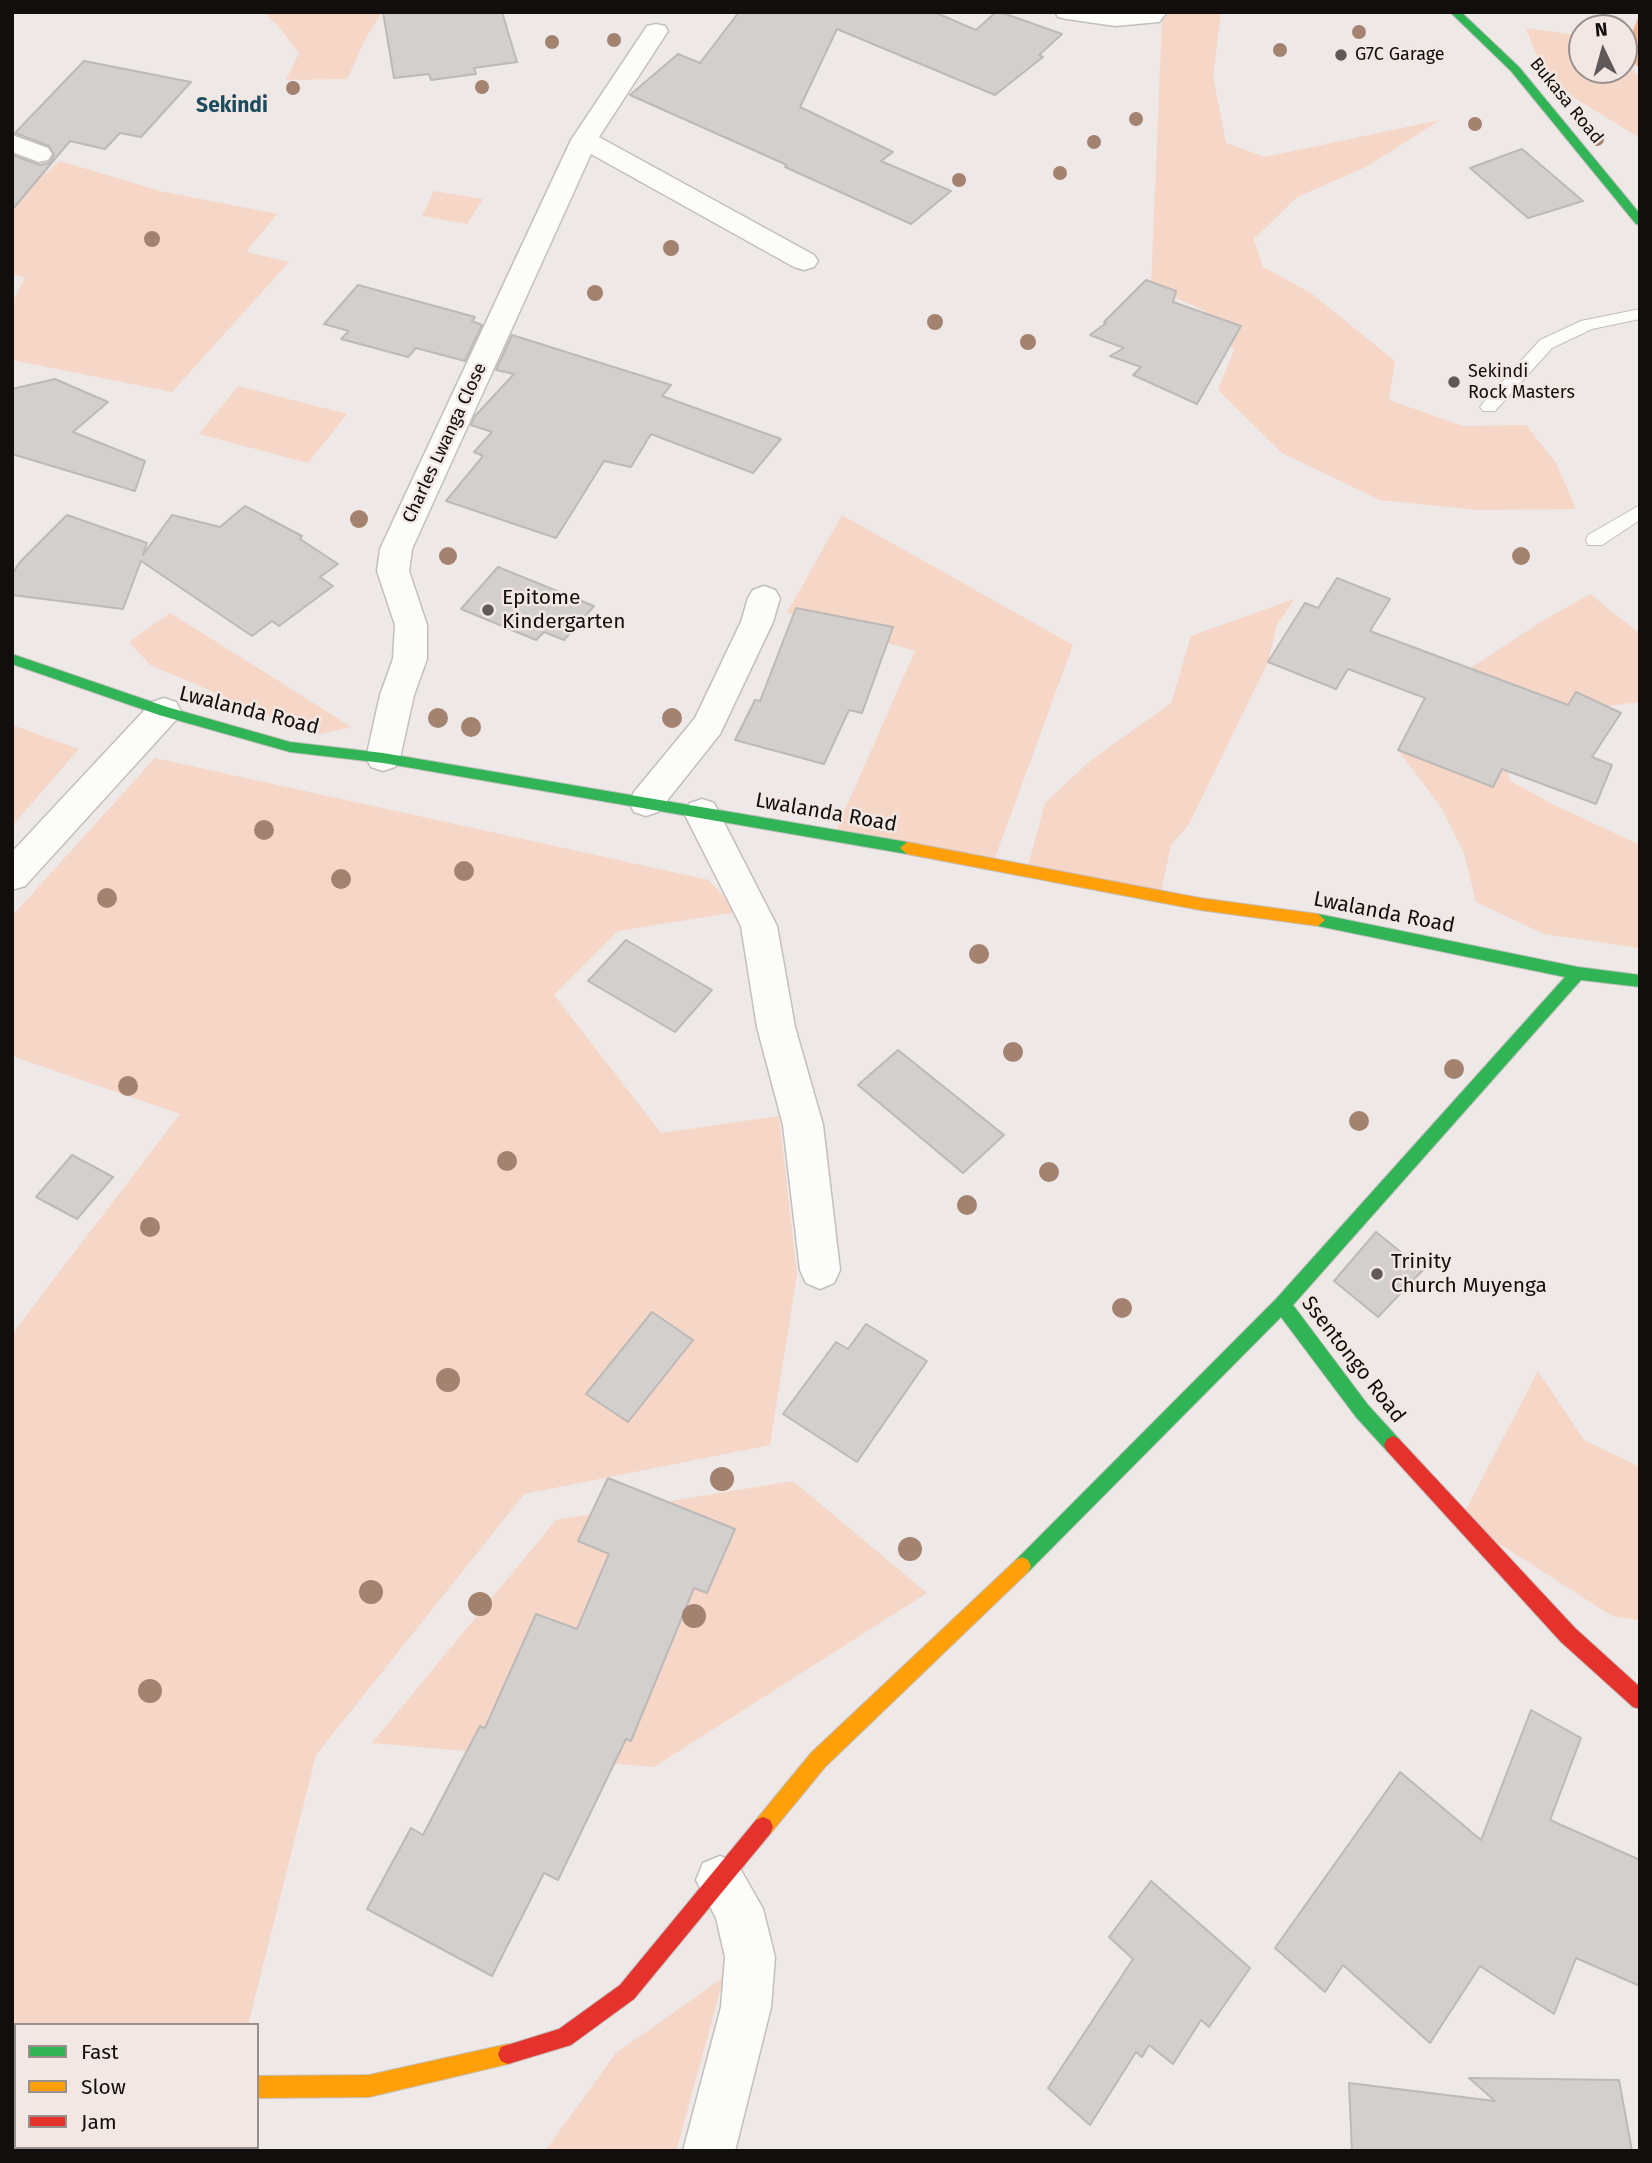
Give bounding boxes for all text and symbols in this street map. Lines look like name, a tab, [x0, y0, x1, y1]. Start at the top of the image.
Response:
north arrow	[1568, 14, 1638, 84]
text: N	[1594, 18, 1609, 42]
place label: G7C Garage	[1355, 44, 1445, 66]
marker: G7C Garage	[1333, 47, 1349, 63]
street label: Bukasa Road	[1525, 54, 1607, 148]
district label: Sekindi	[196, 93, 268, 119]
street label: Charles Lwanga Close	[398, 360, 492, 526]
place label: Sekindi Rock Masters	[1468, 361, 1575, 404]
marker: Sekindi Rock Masters	[1446, 374, 1462, 390]
place label: Epitome Kindergarten	[502, 585, 625, 635]
marker: Epitome Kindergarten	[480, 602, 496, 618]
street label: Lwalanda Road	[176, 681, 322, 741]
street label: Lwalanda Road	[753, 788, 899, 838]
street label: Lwalanda Road	[1311, 887, 1457, 939]
place label: Trinity Church Muyenga	[1391, 1249, 1547, 1299]
marker: Trinity Church Muyenga	[1369, 1266, 1385, 1282]
street label: Ssentongo Road	[1296, 1292, 1410, 1428]
legend	[14, 2023, 259, 2149]
text: Fast	[81, 2039, 119, 2065]
text: Slow	[81, 2074, 126, 2100]
text: Jam	[81, 2109, 117, 2135]

